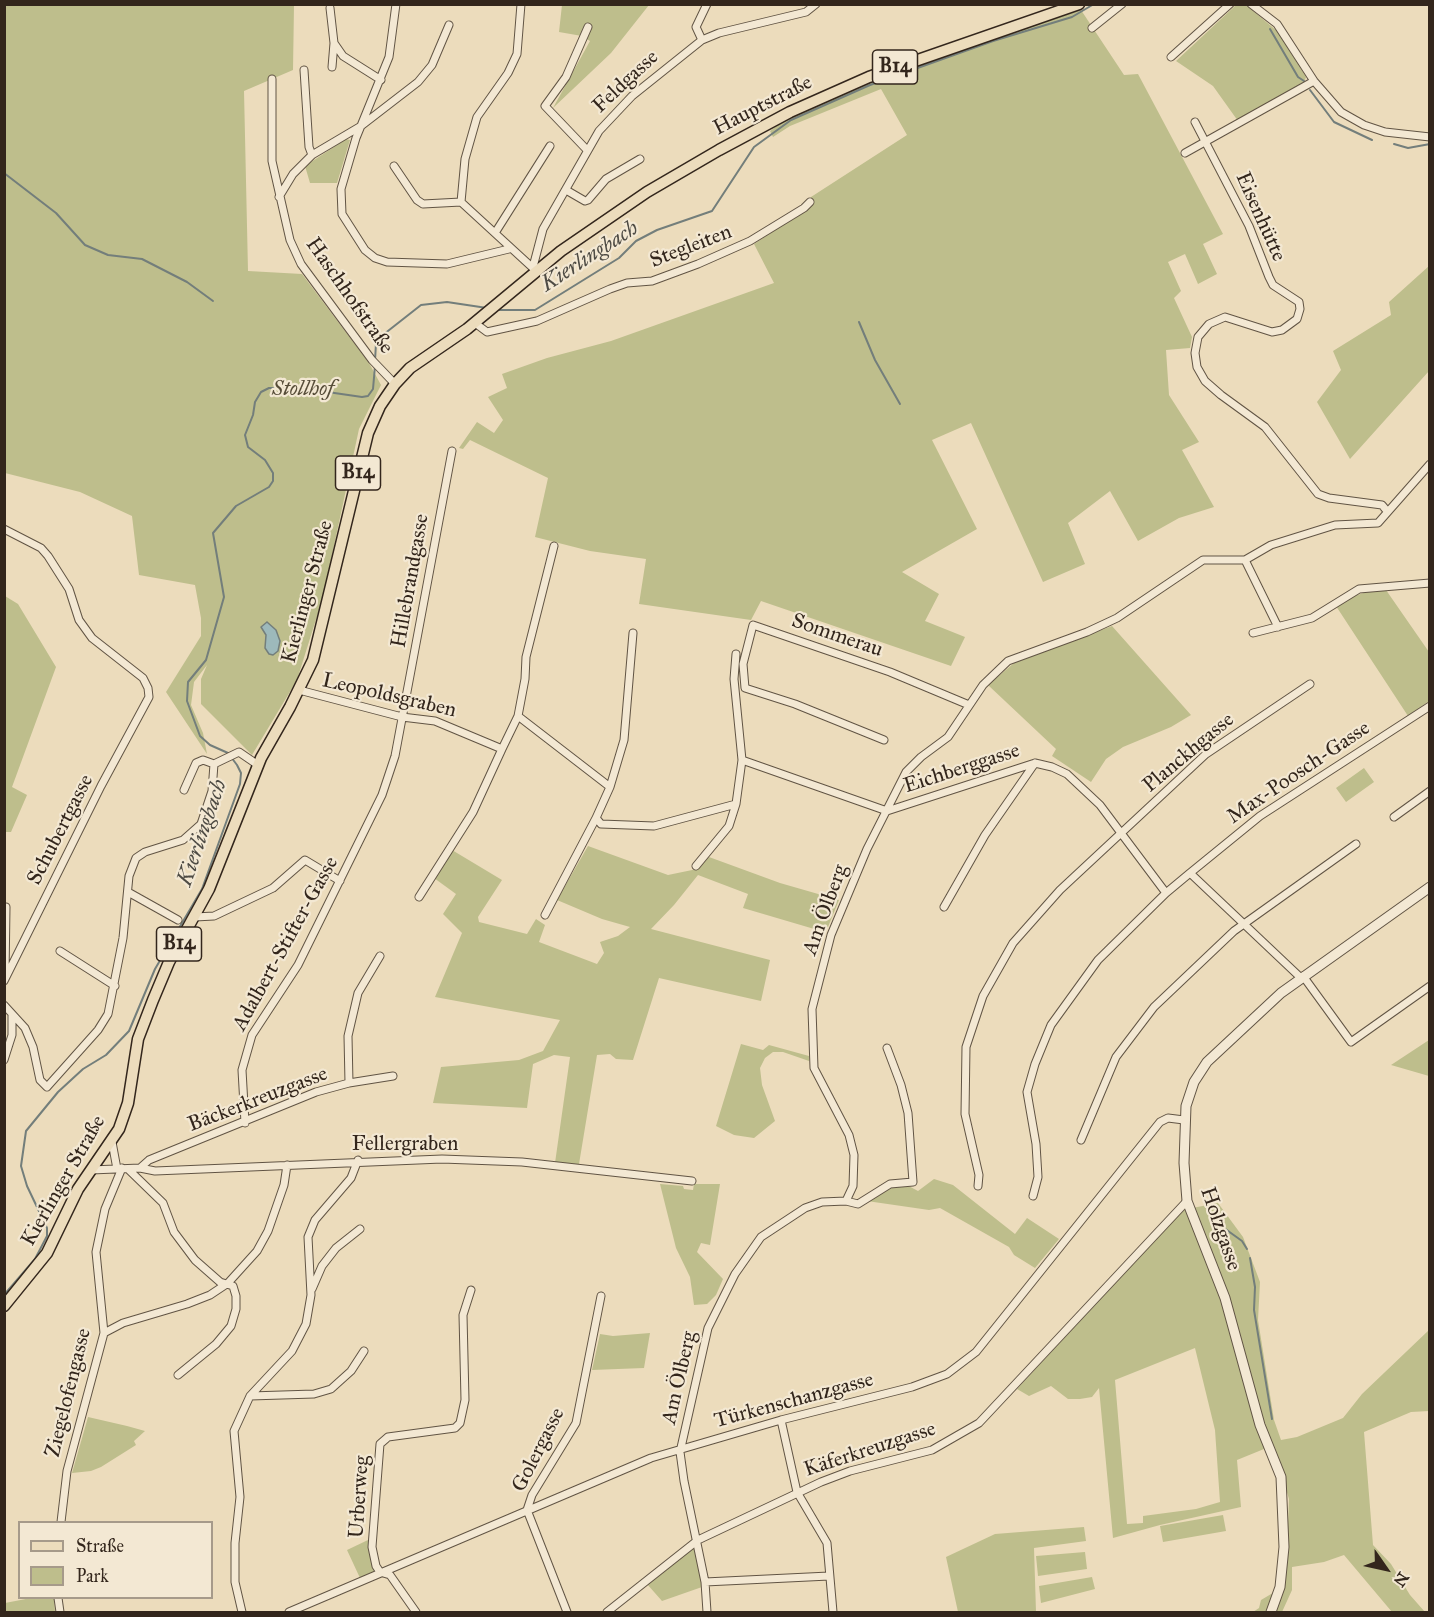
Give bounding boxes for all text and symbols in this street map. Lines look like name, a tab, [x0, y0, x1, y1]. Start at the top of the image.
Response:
street label: Feldgasse	[588, 45, 664, 119]
road number: B14	[872, 50, 918, 84]
street label: Hauptstraße	[709, 70, 817, 142]
street label: Eisenhütte	[1229, 169, 1291, 265]
water label: Kierlingbach	[536, 216, 644, 298]
street label: Stegleiten	[647, 220, 735, 274]
street label: Haschhofstraße	[300, 233, 398, 359]
park label: Stollhof	[272, 377, 334, 403]
road number: B14	[336, 456, 380, 490]
street label: Hillebrandgasse	[387, 512, 435, 650]
street label: Kierlinger Straße	[277, 518, 339, 666]
street label: Sommerau	[788, 609, 886, 663]
street label: Leopoldsgraben	[320, 668, 458, 724]
street label: Planckhgasse	[1138, 708, 1240, 798]
street label: Max-Poosch-Gasse	[1223, 716, 1375, 830]
street label: Eichberggasse	[901, 738, 1023, 800]
street label: Schubertgasse	[22, 771, 100, 889]
water label: Kierlingbach	[172, 776, 234, 890]
street label: Adalbert-Stifter-Gasse	[228, 852, 344, 1036]
street label: Am Ölberg	[798, 861, 854, 959]
road number: B14	[156, 927, 201, 961]
street label: Bäckerkreuzgasse	[185, 1062, 331, 1138]
street label: Kierlinger Straße	[16, 1111, 112, 1251]
street label: Fellergraben	[352, 1132, 458, 1158]
street label: Holzgasse	[1194, 1184, 1246, 1274]
street label: Ziegelofengasse	[41, 1326, 97, 1460]
street label: Am Ölberg	[657, 1329, 703, 1427]
street label: Türkenschanzgasse	[712, 1368, 876, 1434]
street label: Golergasse	[507, 1404, 571, 1496]
street label: Käferkreuzgasse	[801, 1417, 939, 1483]
street label: Urberweg	[345, 1455, 375, 1539]
legend	[18, 1521, 213, 1599]
text: Straße	[76, 1535, 124, 1557]
north arrow	[1356, 1539, 1416, 1599]
text: Park	[76, 1565, 109, 1587]
text: N	[1390, 1568, 1413, 1590]

